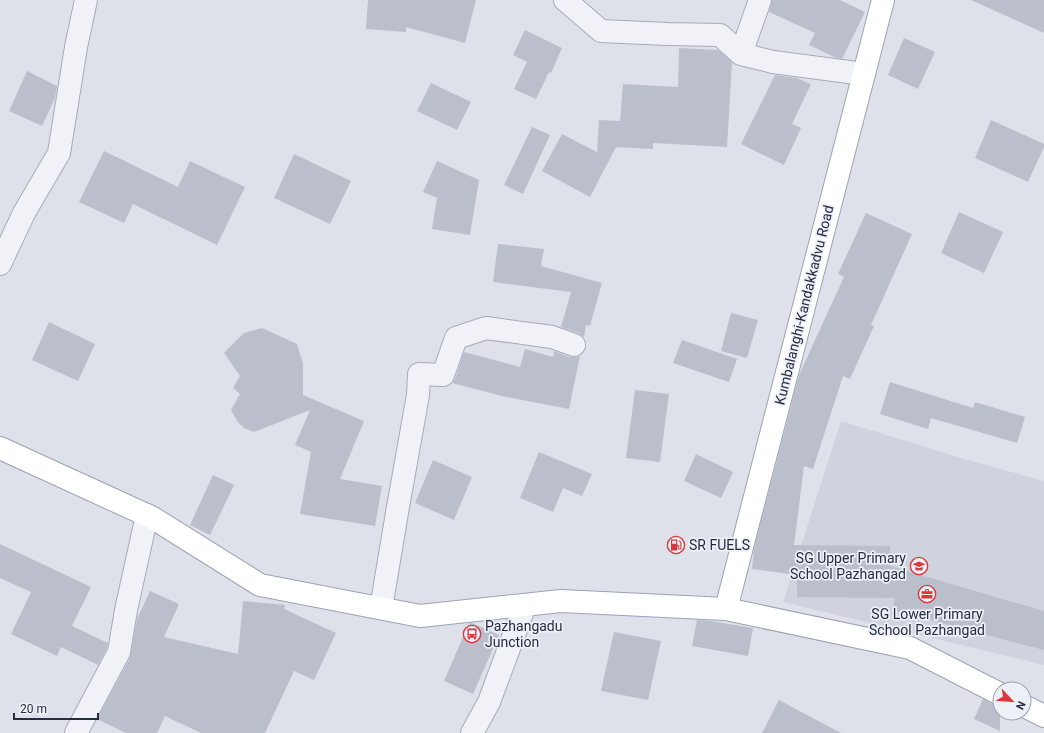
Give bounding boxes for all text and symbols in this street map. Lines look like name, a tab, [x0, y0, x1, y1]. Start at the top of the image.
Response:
street label: Kumbalanghi-Kandakkadvu Road	[771, 204, 837, 406]
fuel station icon: SR FUELS	[666, 535, 686, 555]
place label: SR FUELS	[689, 537, 750, 553]
place label: SG Upper Primary School Pazhangad	[790, 550, 906, 582]
school or university icon: SG Upper Primary School Pazhangad	[909, 556, 929, 576]
office icon: SG Lower Primary School Pazhangad	[917, 584, 937, 604]
place label: SG Lower Primary School Pazhangad	[869, 606, 985, 638]
place label: Pazhangadu Junction	[485, 618, 562, 650]
bus stop icon: Pazhangadu Junction	[462, 624, 482, 644]
north arrow	[992, 681, 1032, 721]
scale bar	[14, 695, 98, 721]
text: N	[1013, 699, 1028, 712]
text: 20 m	[20, 702, 47, 716]

